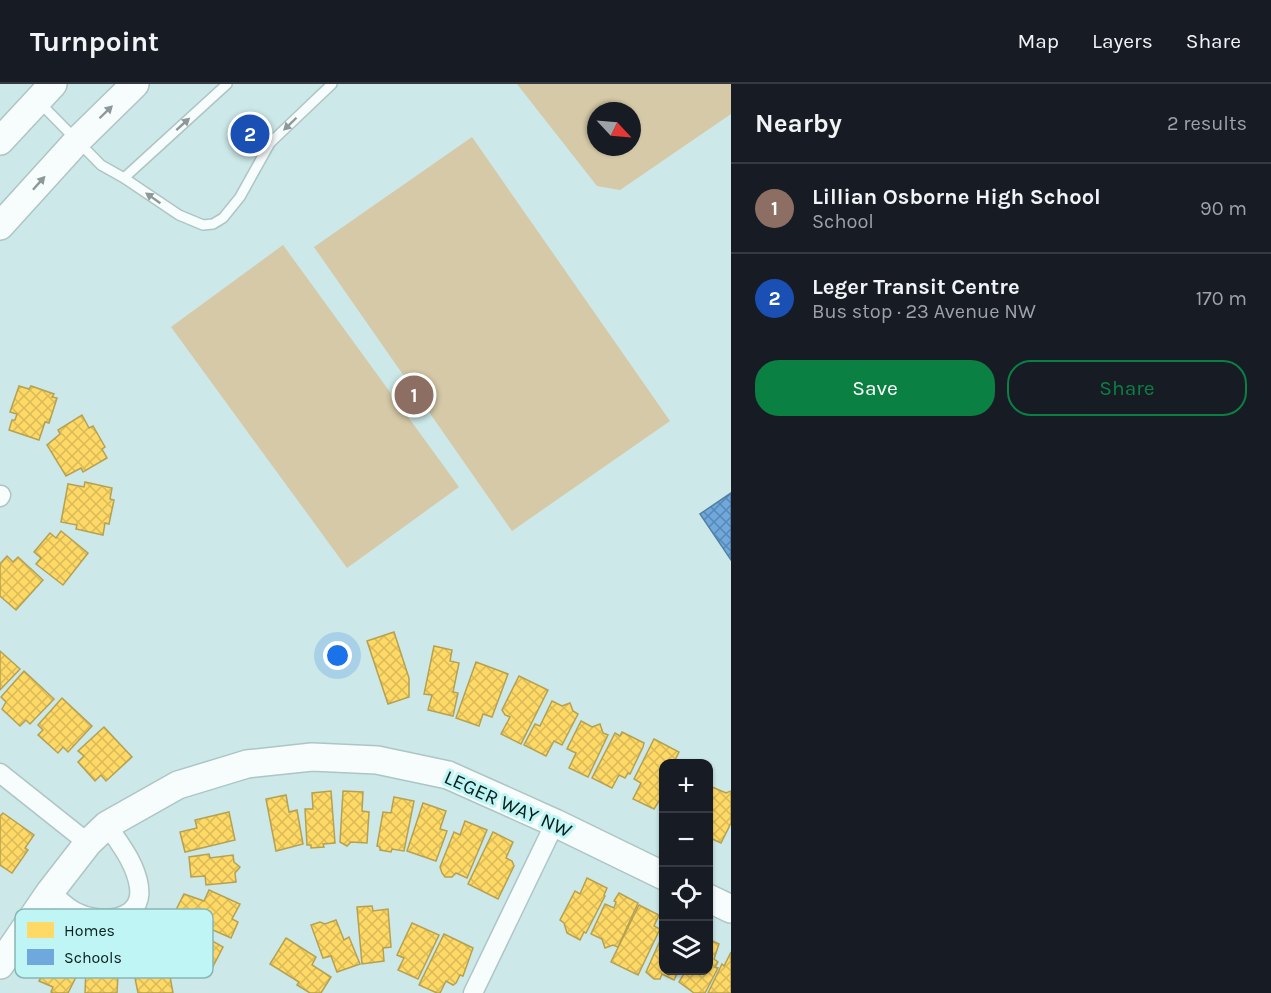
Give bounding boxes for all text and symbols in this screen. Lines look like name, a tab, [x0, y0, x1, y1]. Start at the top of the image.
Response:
text: Turnpoint	[30, 25, 159, 58]
text: Map	[1017, 29, 1059, 53]
text: Layers	[1092, 29, 1153, 53]
text: Share	[1186, 29, 1241, 53]
north arrow	[587, 102, 641, 156]
one-way arrow	[99, 105, 113, 119]
text: Nearby	[755, 108, 842, 139]
pin: 2	[230, 112, 270, 156]
text: 2 results	[1167, 112, 1247, 135]
one-way arrow	[283, 117, 297, 131]
one-way arrow	[175, 118, 190, 131]
one-way arrow	[32, 176, 45, 191]
text: Lillian Osborne High School	[812, 184, 1101, 210]
one-way arrow	[145, 193, 161, 204]
text: 1	[771, 197, 778, 220]
text: 90 m	[1200, 197, 1247, 220]
text: School	[812, 210, 874, 233]
text: Leger Transit Centre	[812, 274, 1020, 300]
text: 2	[768, 287, 781, 310]
text: 170 m	[1196, 287, 1247, 310]
text: Bus stop · 23 Avenue NW	[812, 300, 1036, 323]
button: Save	[755, 360, 995, 416]
button: Share	[1007, 360, 1247, 416]
pin: 1	[394, 372, 434, 418]
your location	[323, 641, 352, 670]
map controls	[659, 759, 713, 975]
button: +	[659, 759, 713, 813]
street label: LEGER WAY NW	[441, 766, 575, 842]
button: −	[659, 813, 713, 867]
button: locate	[659, 867, 713, 921]
legend	[15, 909, 213, 978]
text: Homes	[64, 921, 115, 940]
button: layers	[659, 921, 713, 975]
text: Schools	[64, 948, 122, 967]

